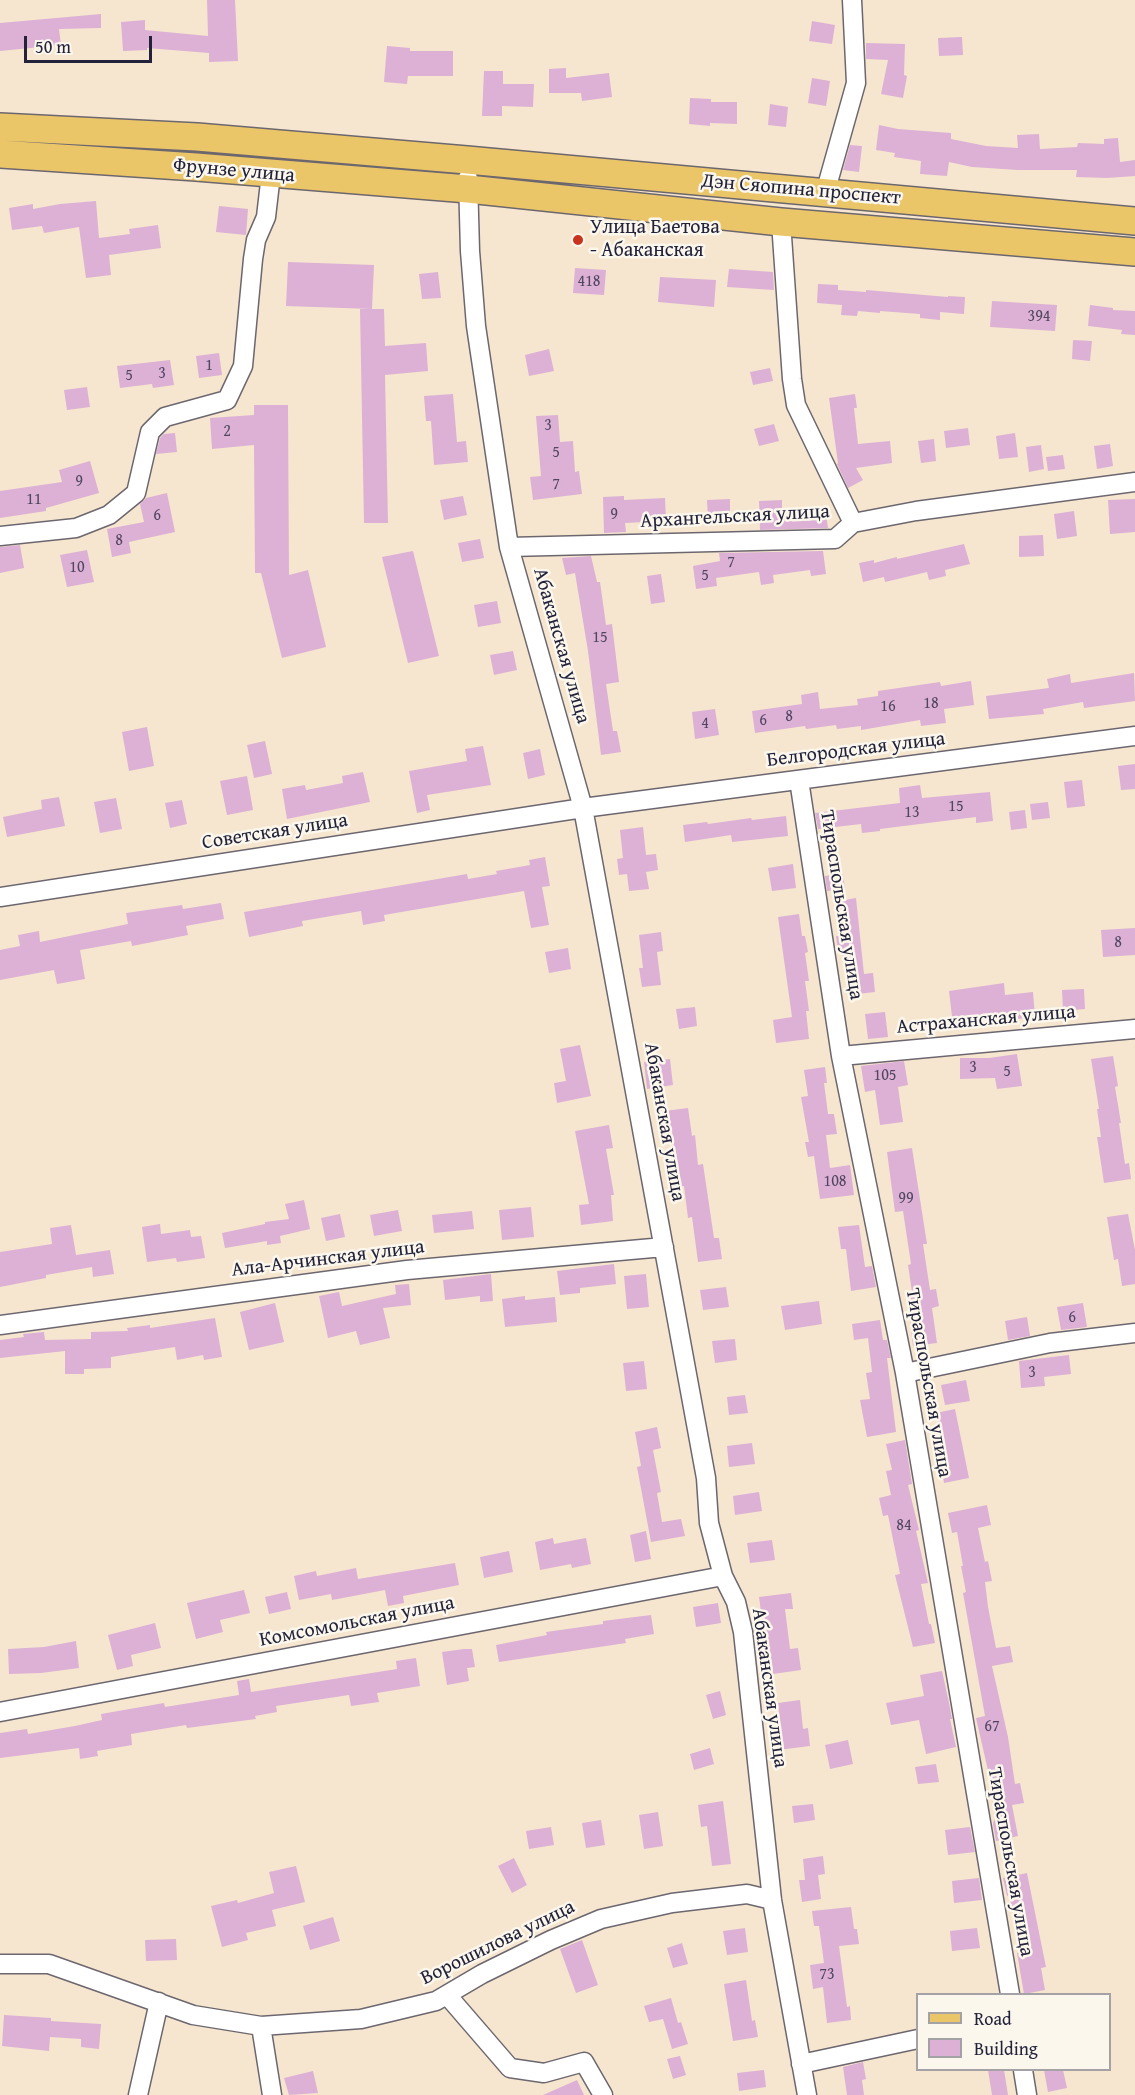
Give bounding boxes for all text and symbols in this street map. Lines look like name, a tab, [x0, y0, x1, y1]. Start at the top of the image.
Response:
scale bar	[27, 24, 154, 62]
text: 50 m	[35, 33, 71, 60]
street label: Фрунзе улица	[172, 154, 296, 188]
street label: Дэн Сяопина проспект	[700, 169, 902, 211]
place label: Улица Баетова - Абаканская	[590, 216, 720, 263]
marker: Улица Баетова - Абаканская	[571, 233, 585, 247]
house number: 418	[577, 272, 601, 292]
house number: 394	[1027, 307, 1051, 327]
house number: 1	[205, 356, 213, 376]
house number: 3	[158, 364, 166, 384]
house number: 5	[125, 366, 133, 386]
house number: 3	[544, 416, 552, 436]
house number: 2	[223, 422, 231, 442]
house number: 5	[552, 443, 560, 463]
house number: 9	[75, 472, 83, 492]
house number: 7	[552, 475, 560, 495]
house number: 11	[26, 490, 42, 510]
street label: Архангельская улица	[640, 500, 830, 534]
house number: 9	[610, 505, 618, 525]
house number: 6	[153, 506, 161, 526]
house number: 8	[115, 531, 123, 551]
house number: 7	[727, 553, 735, 573]
house number: 10	[69, 558, 85, 578]
street label: Абаканская улица	[527, 565, 595, 727]
house number: 5	[701, 566, 709, 586]
house number: 15	[592, 628, 608, 648]
house number: 18	[923, 694, 939, 714]
house number: 16	[880, 697, 896, 717]
house number: 8	[785, 707, 793, 727]
house number: 6	[759, 711, 767, 731]
house number: 4	[701, 714, 709, 734]
street label: Белгородская улица	[765, 727, 947, 773]
house number: 15	[948, 797, 964, 817]
house number: 13	[904, 803, 920, 823]
street label: Советская улица	[200, 809, 350, 855]
street label: Тираспольская улица	[814, 809, 868, 1001]
house number: 8	[1114, 933, 1122, 953]
street label: Астраханская улица	[895, 1000, 1077, 1040]
street label: Абаканская улица	[638, 1041, 690, 1203]
house number: 3	[969, 1058, 977, 1078]
house number: 5	[1003, 1062, 1011, 1082]
house number: 105	[873, 1066, 897, 1086]
house number: 108	[823, 1172, 847, 1192]
house number: 99	[898, 1189, 914, 1209]
street label: Ала-Арчинская улица	[230, 1235, 426, 1283]
street label: Тираспольская улица	[900, 1287, 956, 1479]
house number: 6	[1068, 1308, 1076, 1328]
house number: 3	[1028, 1363, 1036, 1383]
house number: 84	[896, 1516, 912, 1536]
street label: Комсомольская улица	[257, 1591, 457, 1653]
street label: Абаканская улица	[746, 1607, 792, 1769]
house number: 67	[984, 1717, 1000, 1737]
street label: Тираспольская улица	[982, 1766, 1038, 1958]
street label: Ворошилова улица	[417, 1895, 579, 1991]
house number: 73	[819, 1965, 835, 1985]
legend	[916, 1993, 1111, 2071]
text: Road	[974, 2005, 1012, 2032]
text: Building	[974, 2035, 1038, 2062]

